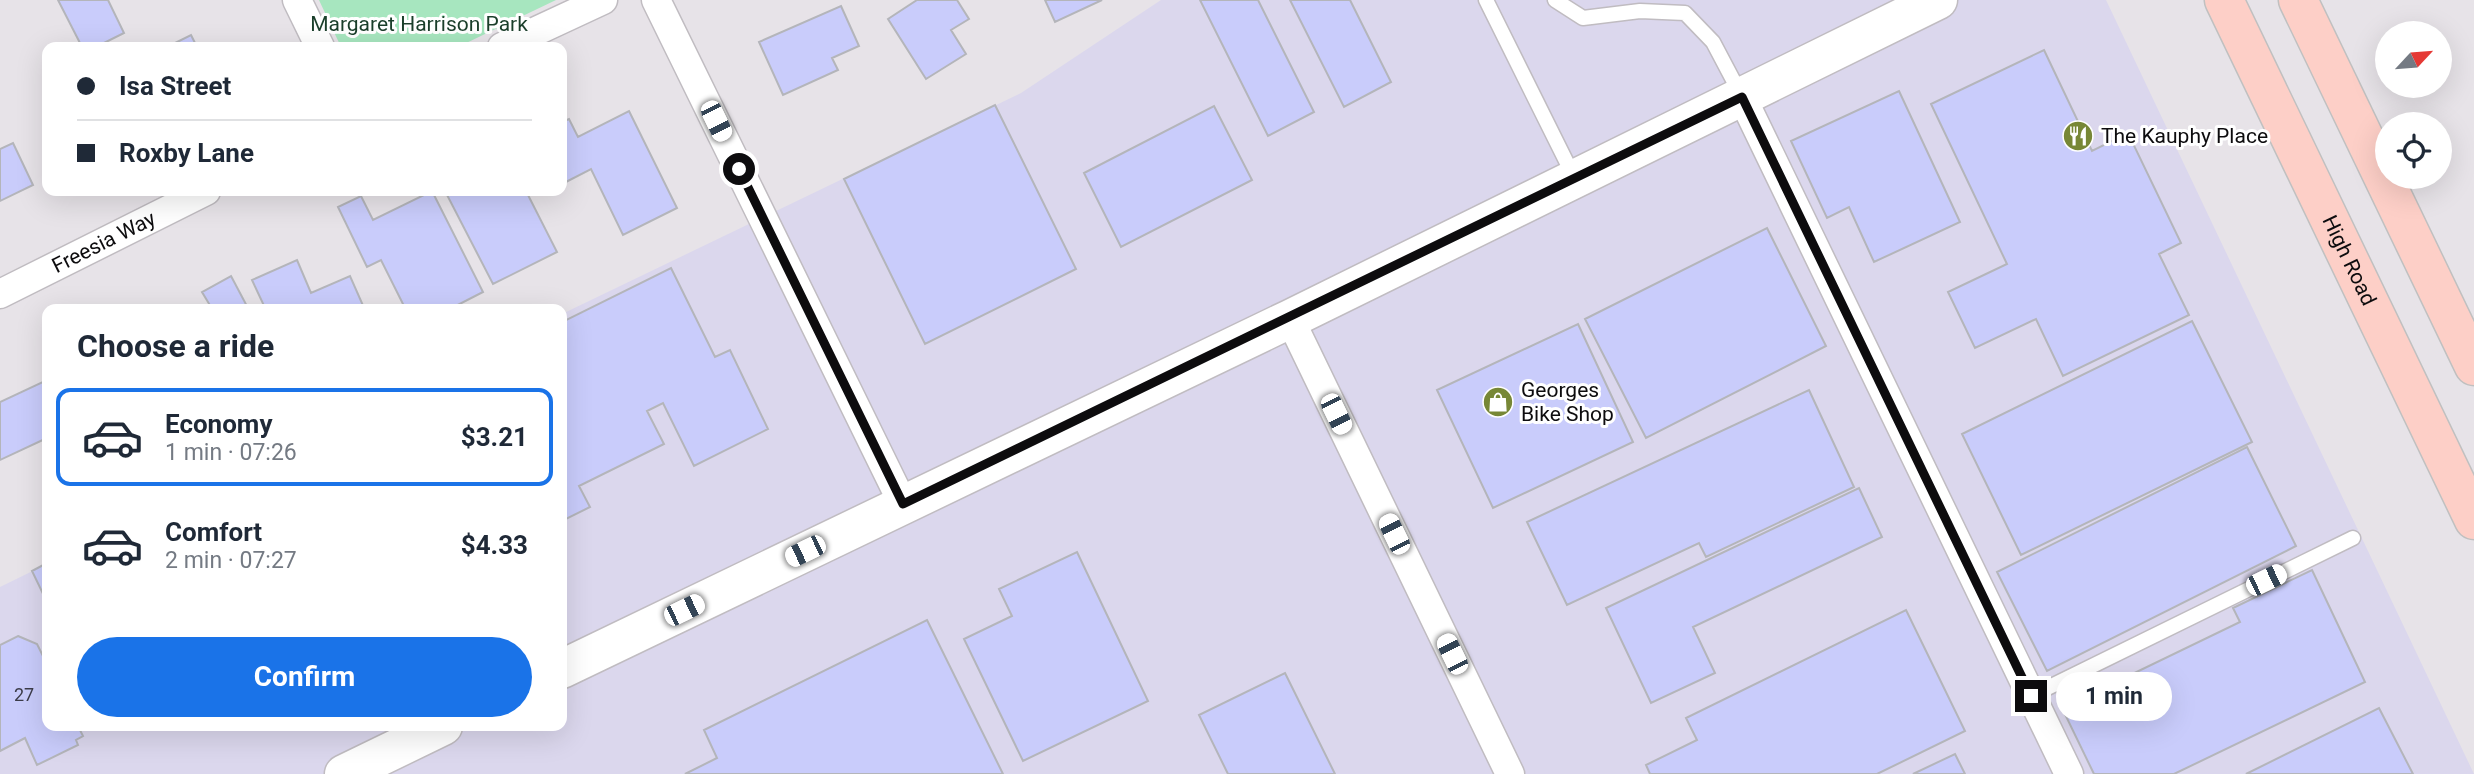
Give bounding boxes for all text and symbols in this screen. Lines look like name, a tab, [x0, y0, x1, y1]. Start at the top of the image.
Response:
park label: Margaret Harrison Park	[310, 12, 528, 36]
north arrow	[2375, 21, 2452, 98]
map controls	[2375, 21, 2452, 189]
text: Isa Street	[119, 71, 231, 101]
car	[698, 98, 735, 144]
button: locate	[2375, 112, 2452, 189]
restaurant icon: The Kauphy Place	[2061, 119, 2095, 153]
place label: The Kauphy Place	[2101, 124, 2268, 148]
text: Roxby Lane	[119, 138, 254, 168]
route start	[723, 153, 755, 185]
street label: Freesia Way	[48, 206, 160, 278]
street label: High Road	[2317, 212, 2381, 309]
text: Choose a ride	[77, 327, 274, 365]
place label: Georges Bike Shop	[1521, 378, 1614, 426]
shop icon: Georges Bike Shop	[1481, 385, 1515, 419]
car	[1318, 391, 1355, 437]
icon: car	[81, 406, 144, 469]
text: Economy	[165, 409, 272, 439]
text: $3.21	[461, 422, 528, 452]
text: 1 min · 07:26	[165, 439, 297, 466]
car	[1376, 511, 1413, 557]
icon: car	[81, 514, 144, 577]
text: Comfort	[165, 517, 262, 547]
text: $4.33	[461, 530, 528, 560]
car	[782, 532, 829, 570]
text: 2 min · 07:27	[165, 547, 297, 574]
car	[2243, 561, 2290, 599]
car	[661, 591, 708, 629]
car	[1434, 631, 1471, 677]
button: Confirm	[77, 637, 532, 717]
callout: 1 min	[2056, 672, 2171, 720]
route end	[2015, 680, 2047, 712]
text: 1 min	[2085, 683, 2143, 710]
house number: 27	[14, 684, 34, 705]

